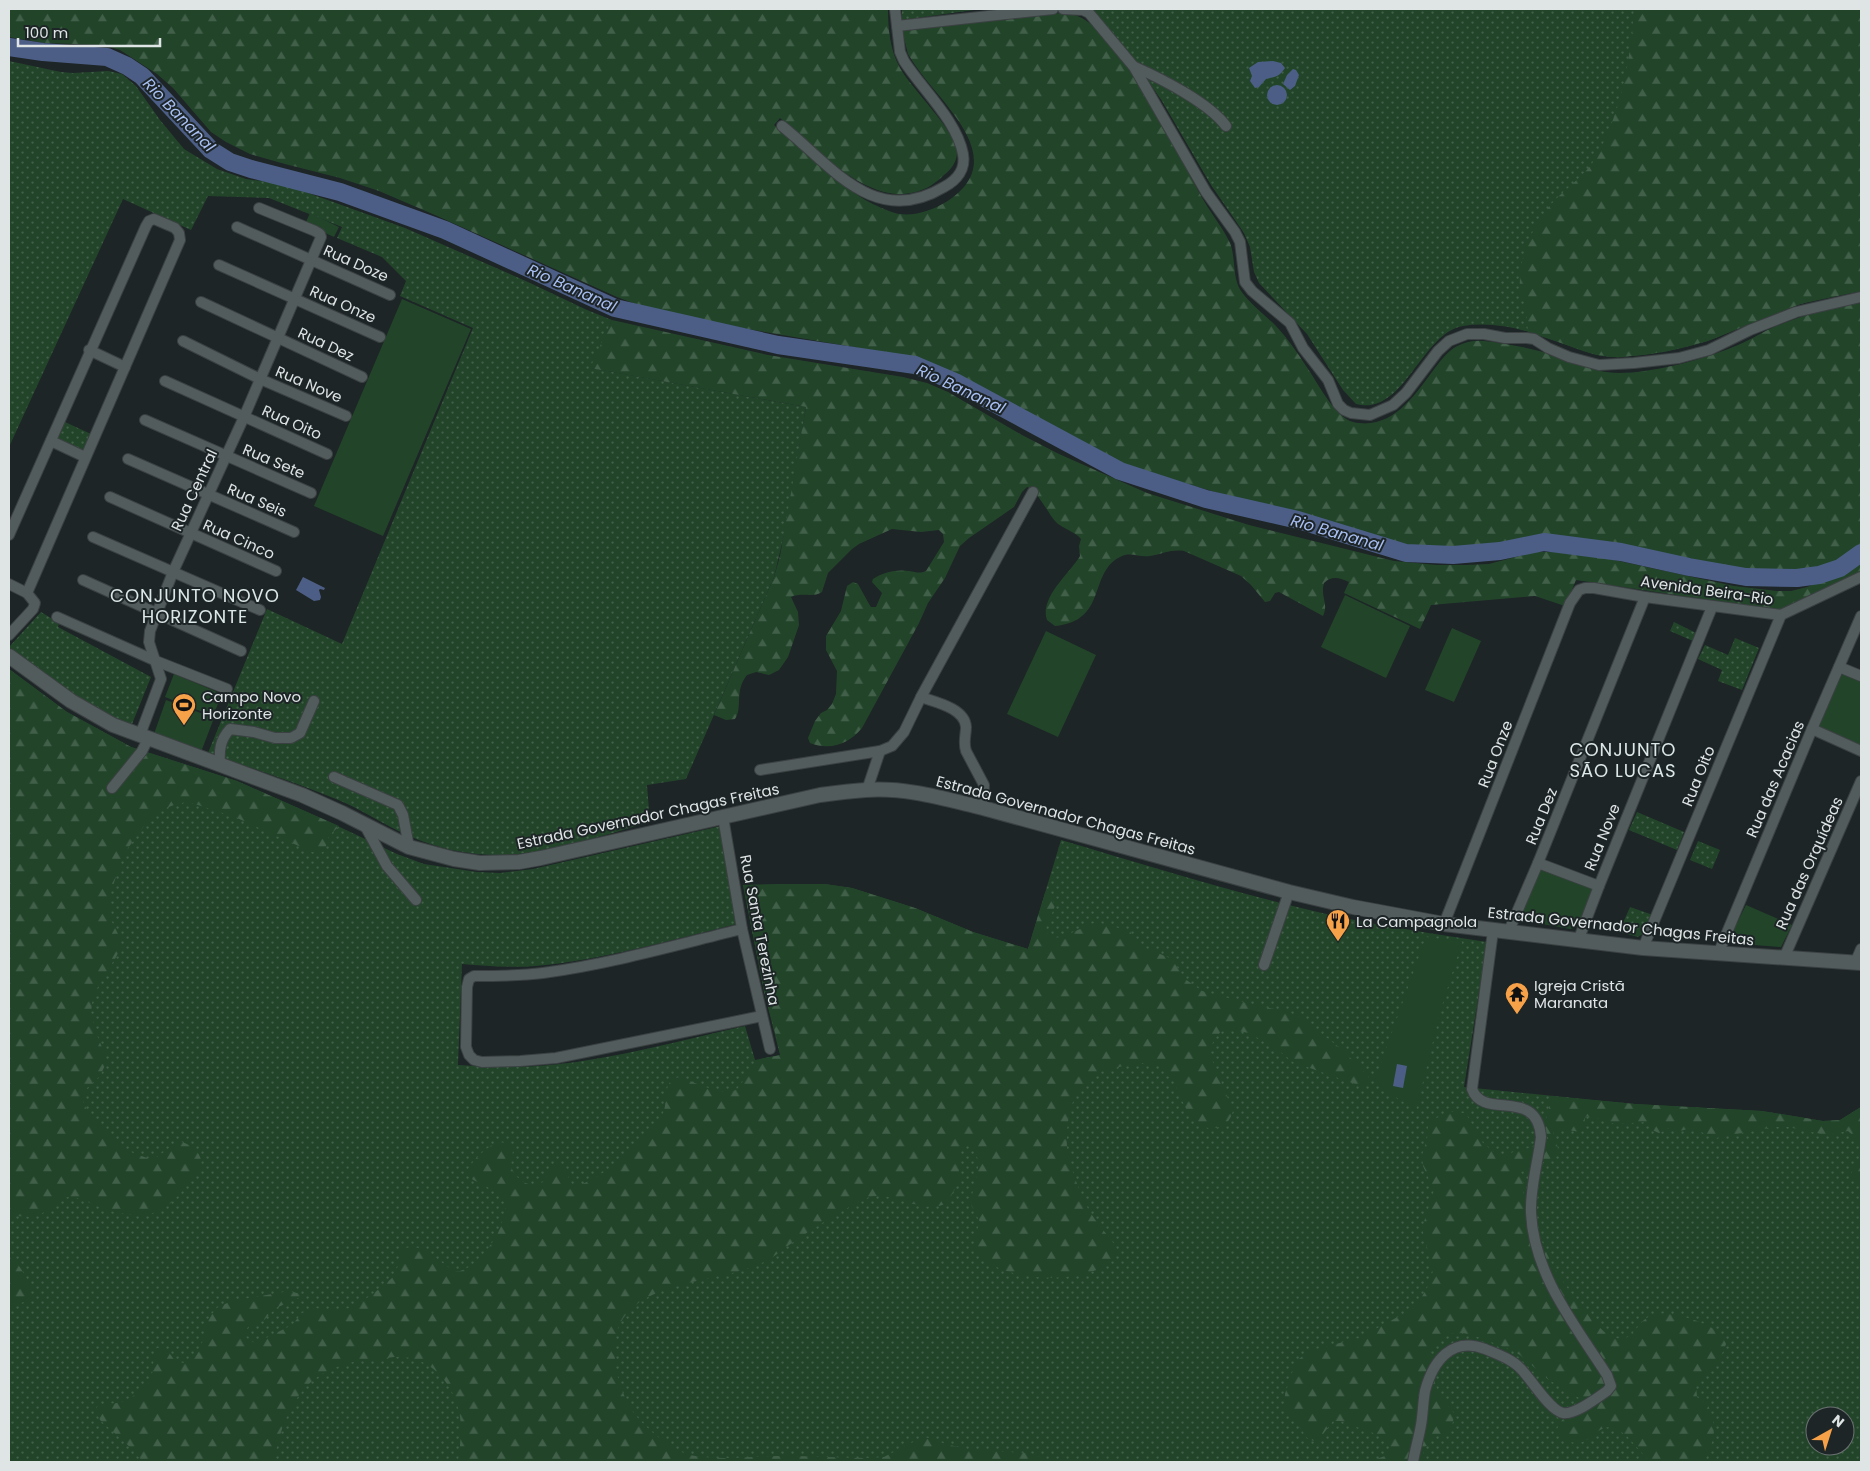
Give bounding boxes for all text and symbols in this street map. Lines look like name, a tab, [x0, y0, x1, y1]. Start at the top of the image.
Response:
scale bar	[18, 15, 160, 47]
text: 100 m	[25, 22, 68, 43]
water label: Rio Bananal	[138, 73, 220, 157]
street label: Rua Doze	[320, 239, 392, 287]
water label: Rio Bananal	[524, 258, 620, 318]
street label: Rua Onze	[307, 280, 379, 328]
street label: Rua Dez	[295, 322, 358, 366]
water label: Rio Bananal	[913, 358, 1009, 420]
street label: Rua Nove	[272, 361, 346, 407]
street label: Rua Oito	[259, 400, 325, 444]
street label: Rua Sete	[240, 438, 308, 484]
street label: Rua Central	[166, 446, 222, 534]
street label: Rua Seis	[224, 478, 290, 522]
water label: Rio Bananal	[1288, 509, 1386, 557]
street label: Rua Cinco	[200, 514, 278, 564]
street label: Avenida Beira-Rio	[1639, 570, 1775, 610]
district label: CONJUNTO NOVO HORIZONTE	[110, 583, 280, 629]
place label: Campo Novo Horizonte	[202, 686, 301, 724]
sports icon: Campo Novo Horizonte	[171, 692, 197, 726]
street label: Rua Onze	[1473, 717, 1517, 791]
street label: Rua das Acacias	[1741, 717, 1809, 841]
district label: CONJUNTO SÃO LUCAS	[1569, 737, 1677, 783]
street label: Rua Oito	[1676, 743, 1720, 809]
street label: Estrada Governador Chagas Freitas	[934, 770, 1198, 860]
street label: Estrada Governador Chagas Freitas	[515, 778, 781, 854]
street label: Rua Dez	[1520, 784, 1562, 848]
street label: Rua das Orquídeas	[1770, 793, 1848, 933]
street label: Rua Nove	[1579, 800, 1625, 874]
street label: Rua Santa Terezinha	[735, 853, 785, 1007]
street label: Estrada Governador Chagas Freitas	[1487, 902, 1755, 950]
restaurant icon: La Campagnola	[1325, 908, 1351, 942]
place label: La Campagnola	[1356, 911, 1477, 932]
place label: Igreja Cristã Maranata	[1534, 975, 1625, 1013]
temple icon: Igreja Cristã Maranata	[1504, 981, 1530, 1015]
north arrow	[1805, 1406, 1855, 1456]
text: N	[1828, 1410, 1849, 1432]

